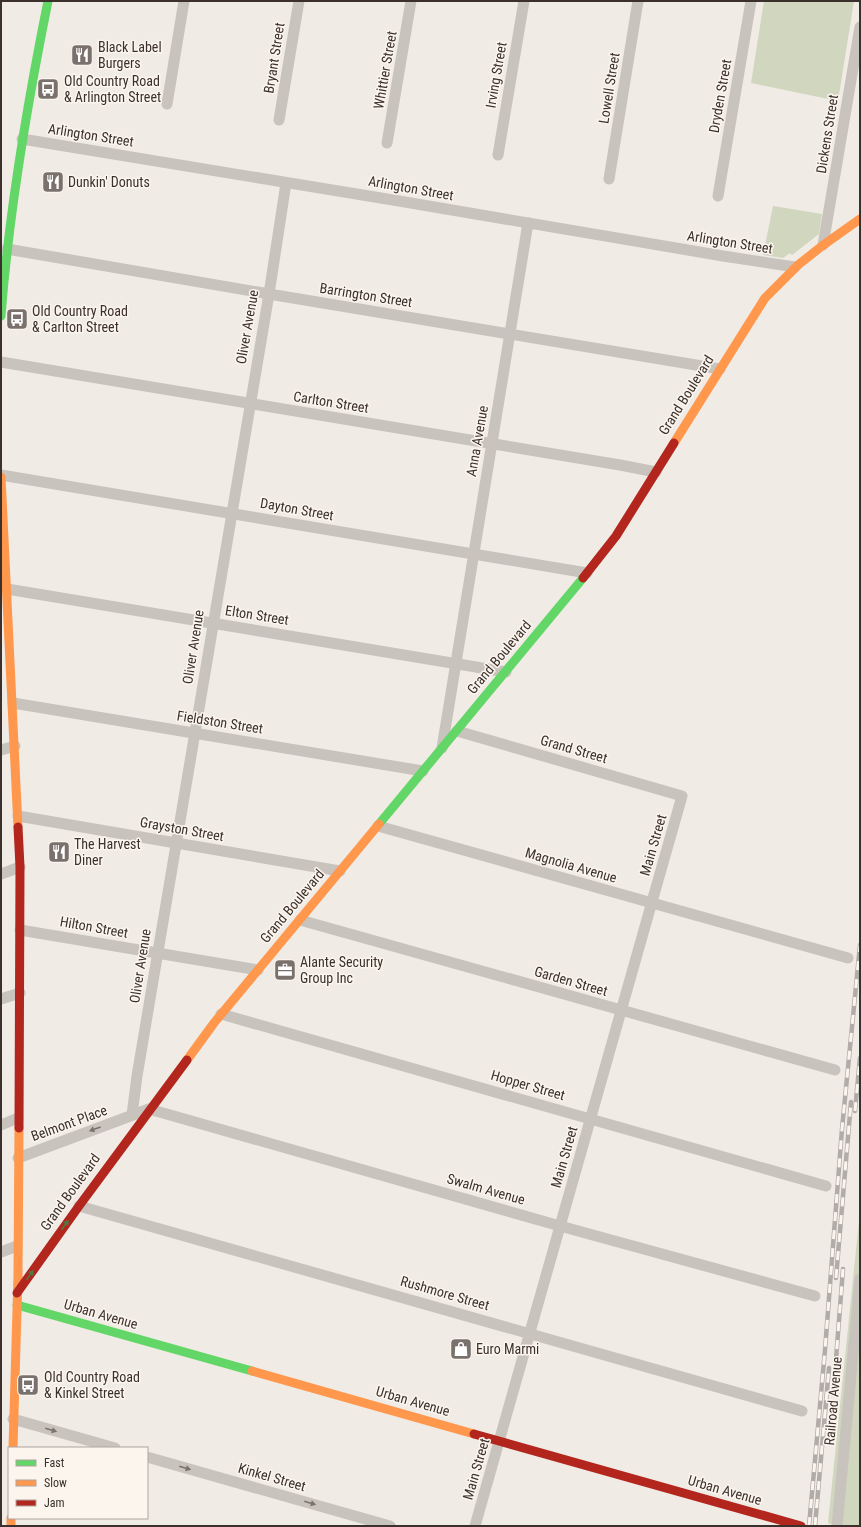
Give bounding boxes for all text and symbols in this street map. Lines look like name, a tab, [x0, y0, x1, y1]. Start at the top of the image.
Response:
street label: Bryant Street	[261, 21, 287, 95]
street label: Whittier Street	[370, 30, 400, 110]
place label: Black Label Burgers	[98, 39, 162, 71]
street label: Irving Street	[482, 41, 510, 109]
restaurant icon: Black Label Burgers	[69, 42, 95, 68]
street label: Lowell Street	[595, 51, 623, 125]
street label: Dryden Street	[706, 58, 734, 134]
place label: Old Country Road & Arlington Street	[64, 73, 161, 105]
bus stop icon: Old Country Road & Arlington Street	[35, 76, 61, 102]
street label: Dickens Street	[813, 93, 841, 175]
street label: Arlington Street	[47, 120, 135, 150]
restaurant icon: Dunkin' Donuts	[40, 169, 66, 195]
street label: Arlington Street	[367, 173, 455, 203]
place label: Dunkin' Donuts	[68, 174, 150, 190]
street label: Arlington Street	[686, 227, 774, 257]
street label: Barrington Street	[319, 280, 413, 310]
street label: Oliver Avenue	[233, 288, 261, 365]
place label: Old Country Road & Carlton Street	[32, 303, 128, 335]
bus stop icon: Old Country Road & Carlton Street	[4, 306, 30, 332]
street label: Grand Boulevard	[655, 352, 717, 438]
street label: Carlton Street	[292, 388, 370, 416]
street label: Anna Avenue	[463, 404, 491, 478]
street label: Dayton Street	[259, 495, 335, 523]
street label: Elton Street	[224, 602, 290, 628]
street label: Oliver Avenue	[179, 608, 207, 685]
street label: Grand Boulevard	[464, 617, 534, 697]
street label: Fieldston Street	[176, 707, 264, 737]
street label: Grand Street	[539, 732, 609, 766]
street label: Main Street	[637, 812, 669, 878]
street label: Grayston Street	[139, 814, 225, 844]
place label: The Harvest Diner	[74, 836, 141, 868]
restaurant icon: The Harvest Diner	[46, 839, 72, 865]
street label: Magnolia Avenue	[523, 844, 619, 886]
street label: Grand Boulevard	[257, 866, 327, 946]
street label: Hilton Street	[59, 913, 129, 941]
street label: Oliver Avenue	[126, 927, 154, 1004]
place label: Alante Security Group Inc	[300, 954, 383, 986]
office icon: Alante Security Group Inc	[272, 957, 298, 983]
street label: Garden Street	[533, 963, 609, 999]
street label: Hopper Street	[489, 1067, 567, 1103]
street label: Belmont Place	[29, 1102, 110, 1144]
street label: Main Street	[548, 1124, 580, 1190]
one-way arrow	[89, 1126, 101, 1132]
street label: Grand Boulevard	[37, 1151, 103, 1233]
street label: Swalm Avenue	[445, 1170, 527, 1208]
one-way arrow	[61, 1220, 69, 1230]
one-way arrow	[26, 1270, 34, 1280]
street label: Rushmore Street	[399, 1273, 491, 1313]
street label: Urban Avenue	[62, 1296, 140, 1332]
shop icon: Euro Marmi	[448, 1336, 474, 1362]
place label: Euro Marmi	[476, 1341, 539, 1357]
street label: Railroad Avenue	[821, 1356, 845, 1446]
place label: Old Country Road & Kinkel Street	[44, 1369, 140, 1401]
bus stop icon: Old Country Road & Kinkel Street	[15, 1372, 41, 1398]
street label: Urban Avenue	[374, 1383, 452, 1419]
one-way arrow	[45, 1427, 57, 1433]
street label: Main Street	[460, 1436, 492, 1502]
legend	[8, 1447, 148, 1519]
text: Fast	[44, 1456, 65, 1470]
street label: Kinkel Street	[236, 1460, 308, 1494]
one-way arrow	[179, 1465, 191, 1471]
street label: Urban Avenue	[686, 1472, 764, 1508]
text: Slow	[44, 1476, 67, 1490]
text: Jam	[44, 1496, 65, 1510]
one-way arrow	[304, 1500, 316, 1506]

